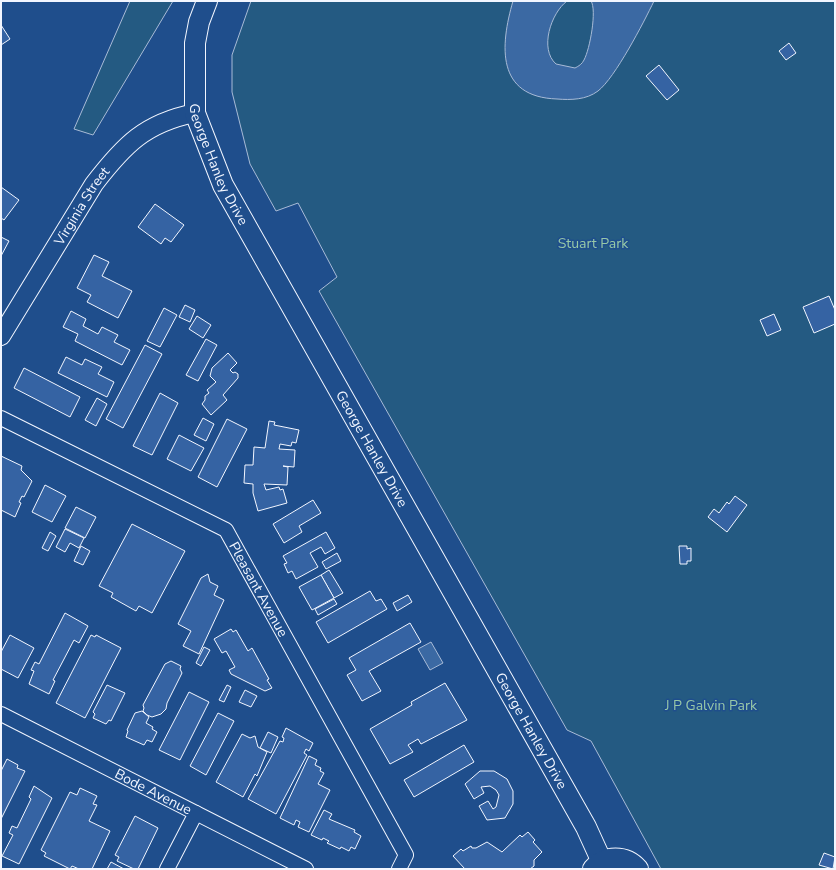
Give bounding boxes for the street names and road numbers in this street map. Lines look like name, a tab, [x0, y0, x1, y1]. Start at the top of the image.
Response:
street label: George Hanley Drive	[186, 104, 253, 228]
street label: Virginia Street	[49, 162, 114, 250]
street label: George Hanley Drive	[332, 387, 413, 510]
street label: Pleasant Avenue	[225, 538, 293, 640]
street label: George Hanley Drive	[491, 669, 572, 792]
street label: Bode Avenue	[112, 764, 195, 819]

